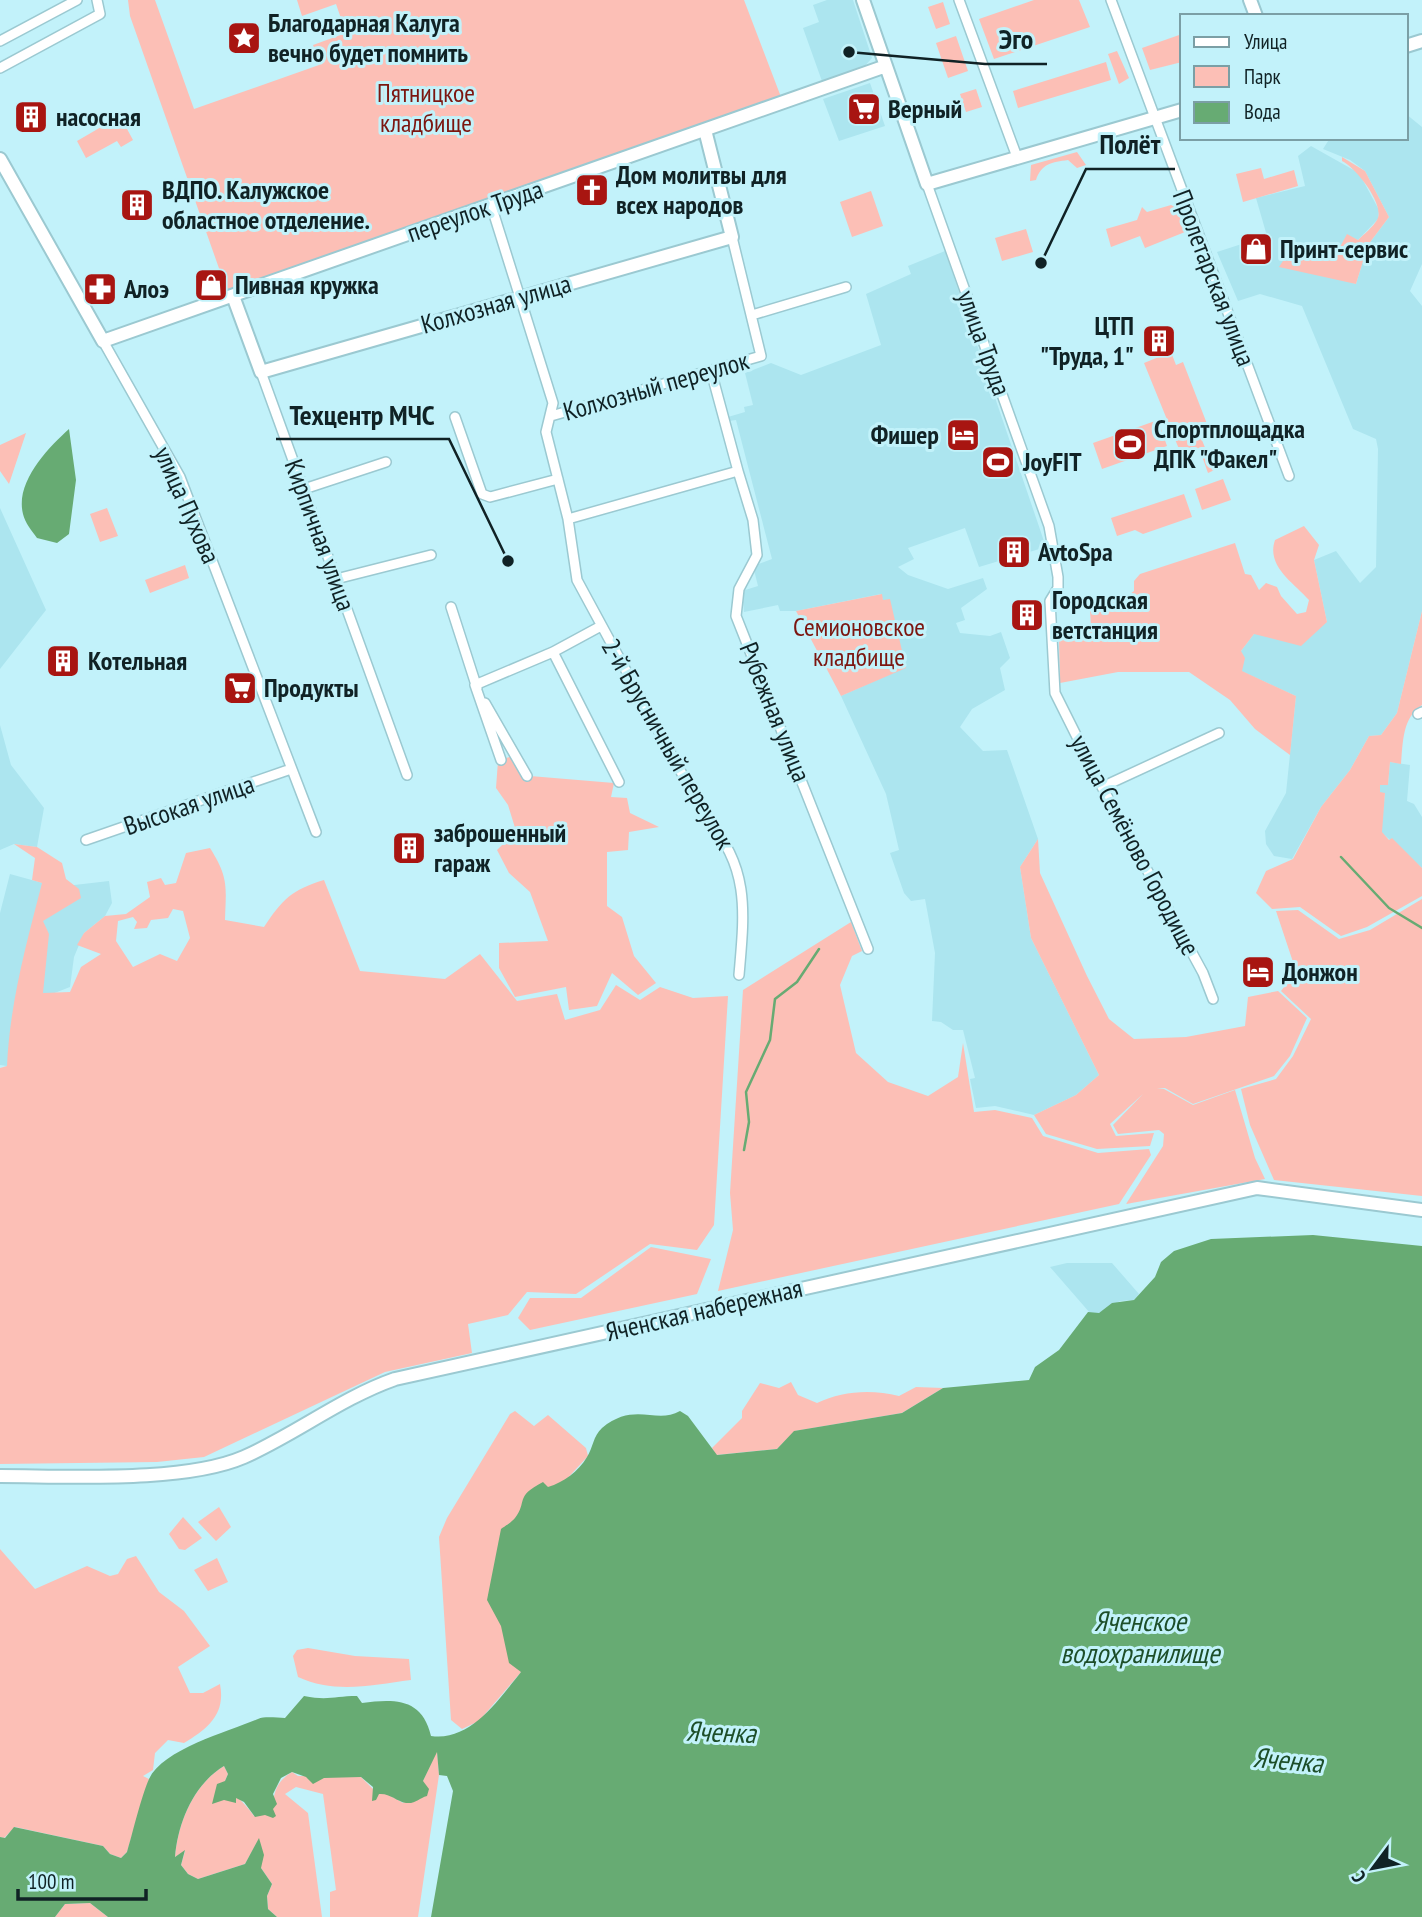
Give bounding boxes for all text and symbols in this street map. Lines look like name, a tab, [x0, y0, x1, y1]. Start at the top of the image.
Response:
place label: Благодарная Калуга вечно будет помнить	[268, 6, 468, 69]
legend	[1180, 14, 1408, 140]
callout: Эго	[985, 15, 1047, 64]
place icon: Благодарная Калуга вечно будет помнить	[225, 19, 263, 57]
text: Эго	[999, 20, 1033, 57]
text: Улица	[1244, 28, 1287, 55]
text: Парк	[1244, 63, 1281, 90]
park label: Пятницкое кладбище	[377, 76, 475, 139]
supermarket icon: Верный	[845, 90, 883, 128]
place label: Верный	[888, 92, 962, 125]
building icon: насосная	[12, 98, 50, 136]
text: Вода	[1244, 98, 1281, 125]
place label: насосная	[56, 100, 141, 133]
callout: Полёт	[1086, 120, 1175, 169]
text: Полёт	[1100, 125, 1161, 162]
place label: Дом молитвы для всех народов	[616, 158, 787, 221]
church icon: Дом молитвы для всех народов	[573, 171, 611, 209]
street label: переулок Труда	[403, 172, 547, 249]
place label: ВДПО. Калужское областное отделение.	[162, 173, 370, 236]
street label: Пролетарская улица	[1166, 185, 1263, 371]
building icon: ВДПО. Калужское областное отделение.	[118, 186, 156, 224]
shop icon: Принт-сервис	[1237, 230, 1275, 268]
place label: Принт-сервис	[1280, 232, 1408, 265]
shop icon: Пивная кружка	[192, 266, 230, 304]
street label: Колхозная улица	[417, 266, 575, 341]
place label: Пивная кружка	[235, 268, 379, 301]
pharmacy icon: Алоэ	[81, 270, 119, 308]
place label: Алоэ	[123, 272, 169, 305]
street label: улица Труда	[950, 286, 1019, 400]
place label: ЦТП "Труда, 1"	[1040, 309, 1134, 372]
building icon: ЦТП "Труда, 1"	[1140, 322, 1178, 360]
street label: Колхозный переулок	[559, 343, 752, 428]
callout: Техцентр МЧС	[276, 390, 449, 439]
text: Техцентр МЧС	[289, 396, 435, 433]
place label: Спортплощадка ДПК "Факел"	[1154, 412, 1305, 475]
hotel icon: Фишер	[944, 416, 982, 454]
place label: Фишер	[871, 418, 939, 451]
sports icon: Спортплощадка ДПК "Факел"	[1111, 425, 1149, 463]
street label: улица Пухова	[147, 441, 228, 568]
sports icon: JoyFIT	[979, 443, 1017, 481]
place label: JoyFIT	[1022, 445, 1082, 478]
street label: Кирпичная улица	[278, 455, 363, 615]
building icon: AvtoSpa	[995, 533, 1033, 571]
place label: AvtoSpa	[1037, 535, 1113, 568]
place label: Городская ветстанция	[1052, 583, 1158, 646]
building icon: Городская ветстанция	[1008, 596, 1046, 634]
park label: Семионовское кладбище	[793, 610, 925, 673]
street label: 2-й Брусничный переулок	[595, 633, 742, 855]
street label: Рубежная улица	[732, 637, 818, 786]
building icon: Котельная	[44, 642, 82, 680]
place label: Котельная	[88, 644, 187, 677]
supermarket icon: Продукты	[221, 669, 259, 707]
place label: Продукты	[264, 671, 359, 704]
street label: улица Семёново Городище	[1063, 729, 1208, 961]
street label: Высокая улица	[119, 767, 258, 842]
place label: заброшенный гараж	[434, 816, 566, 879]
building icon: заброшенный гараж	[390, 829, 428, 867]
hotel icon: Донжон	[1239, 953, 1277, 991]
place label: Донжон	[1282, 955, 1358, 988]
street label: Яченская набережная	[602, 1271, 805, 1348]
water label: Яченское водохранилище	[1061, 1602, 1222, 1671]
water label: Яченка	[686, 1712, 758, 1751]
water label: Яченка	[1252, 1738, 1326, 1781]
north arrow	[1338, 1833, 1408, 1903]
scale bar	[18, 1857, 145, 1901]
text: С	[1346, 1867, 1371, 1887]
text: 100 m	[28, 1868, 74, 1895]

